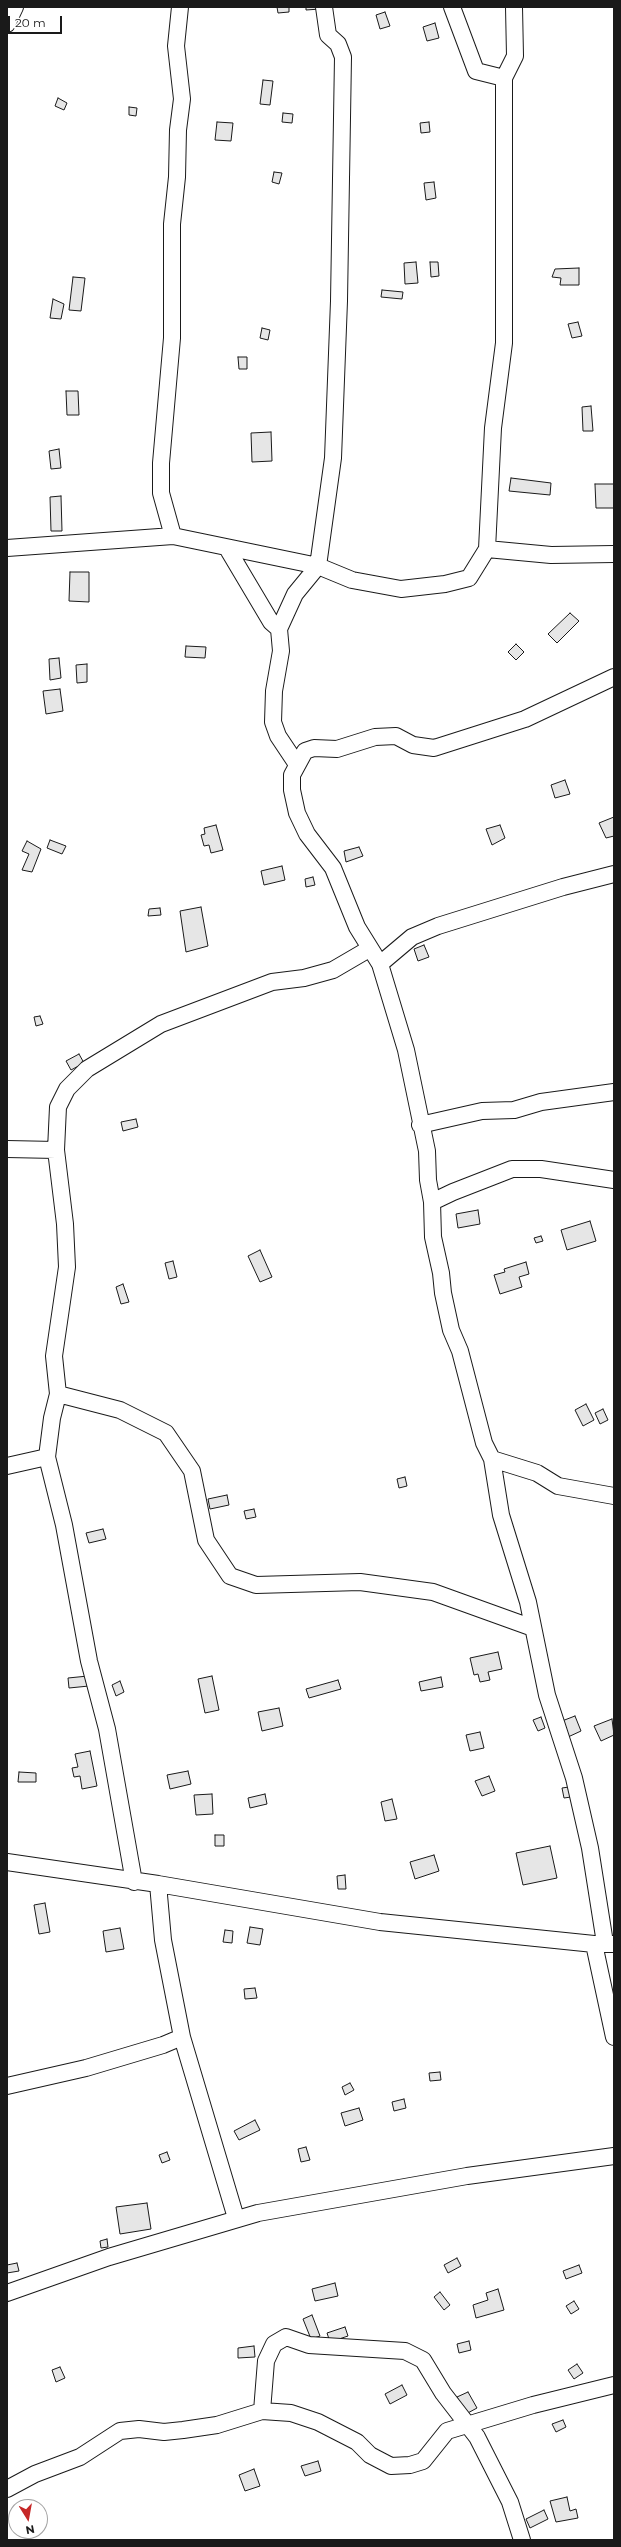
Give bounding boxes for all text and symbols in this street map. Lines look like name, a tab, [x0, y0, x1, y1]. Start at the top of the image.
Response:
scale bar	[10, 8, 64, 34]
text: 20 m	[15, 15, 46, 30]
north arrow	[8, 2499, 48, 2539]
text: N	[24, 2522, 36, 2538]

